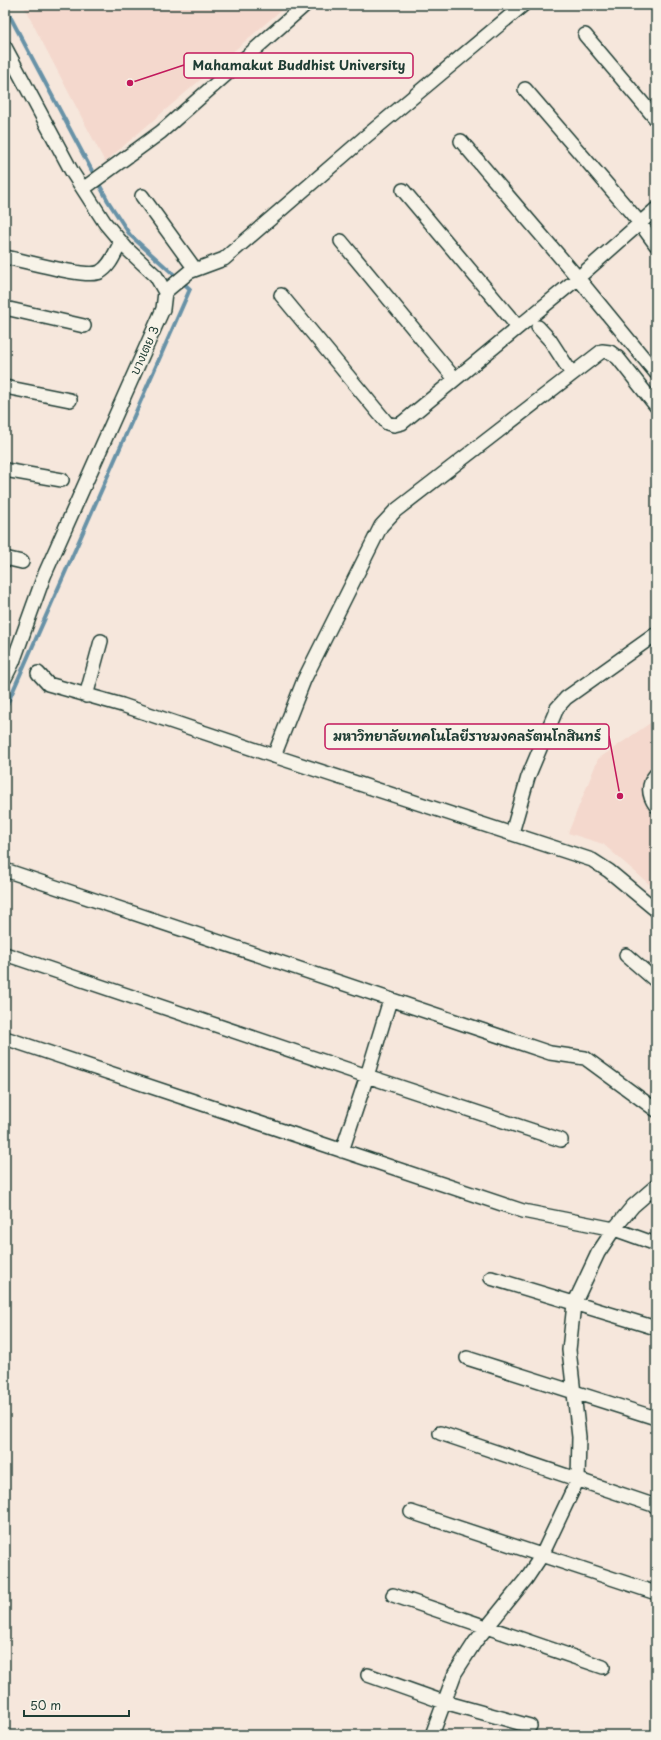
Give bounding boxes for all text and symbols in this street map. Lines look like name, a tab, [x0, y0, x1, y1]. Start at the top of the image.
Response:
callout: Mahamakut Buddhist University	[184, 53, 413, 78]
text: Mahamakut Buddhist University	[193, 55, 405, 74]
street label: บางเตย 3	[125, 323, 163, 377]
callout: มหาวิทยาลัยเทคโนโลยีราชมงคลรัตนโกสินทร์	[325, 724, 609, 749]
text: มหาวิทยาลัยเทคโนโลยีราชมงคลรัตนโกสินทร์	[333, 726, 601, 745]
scale bar	[24, 1692, 129, 1718]
text: 50 m	[30, 1696, 61, 1714]

